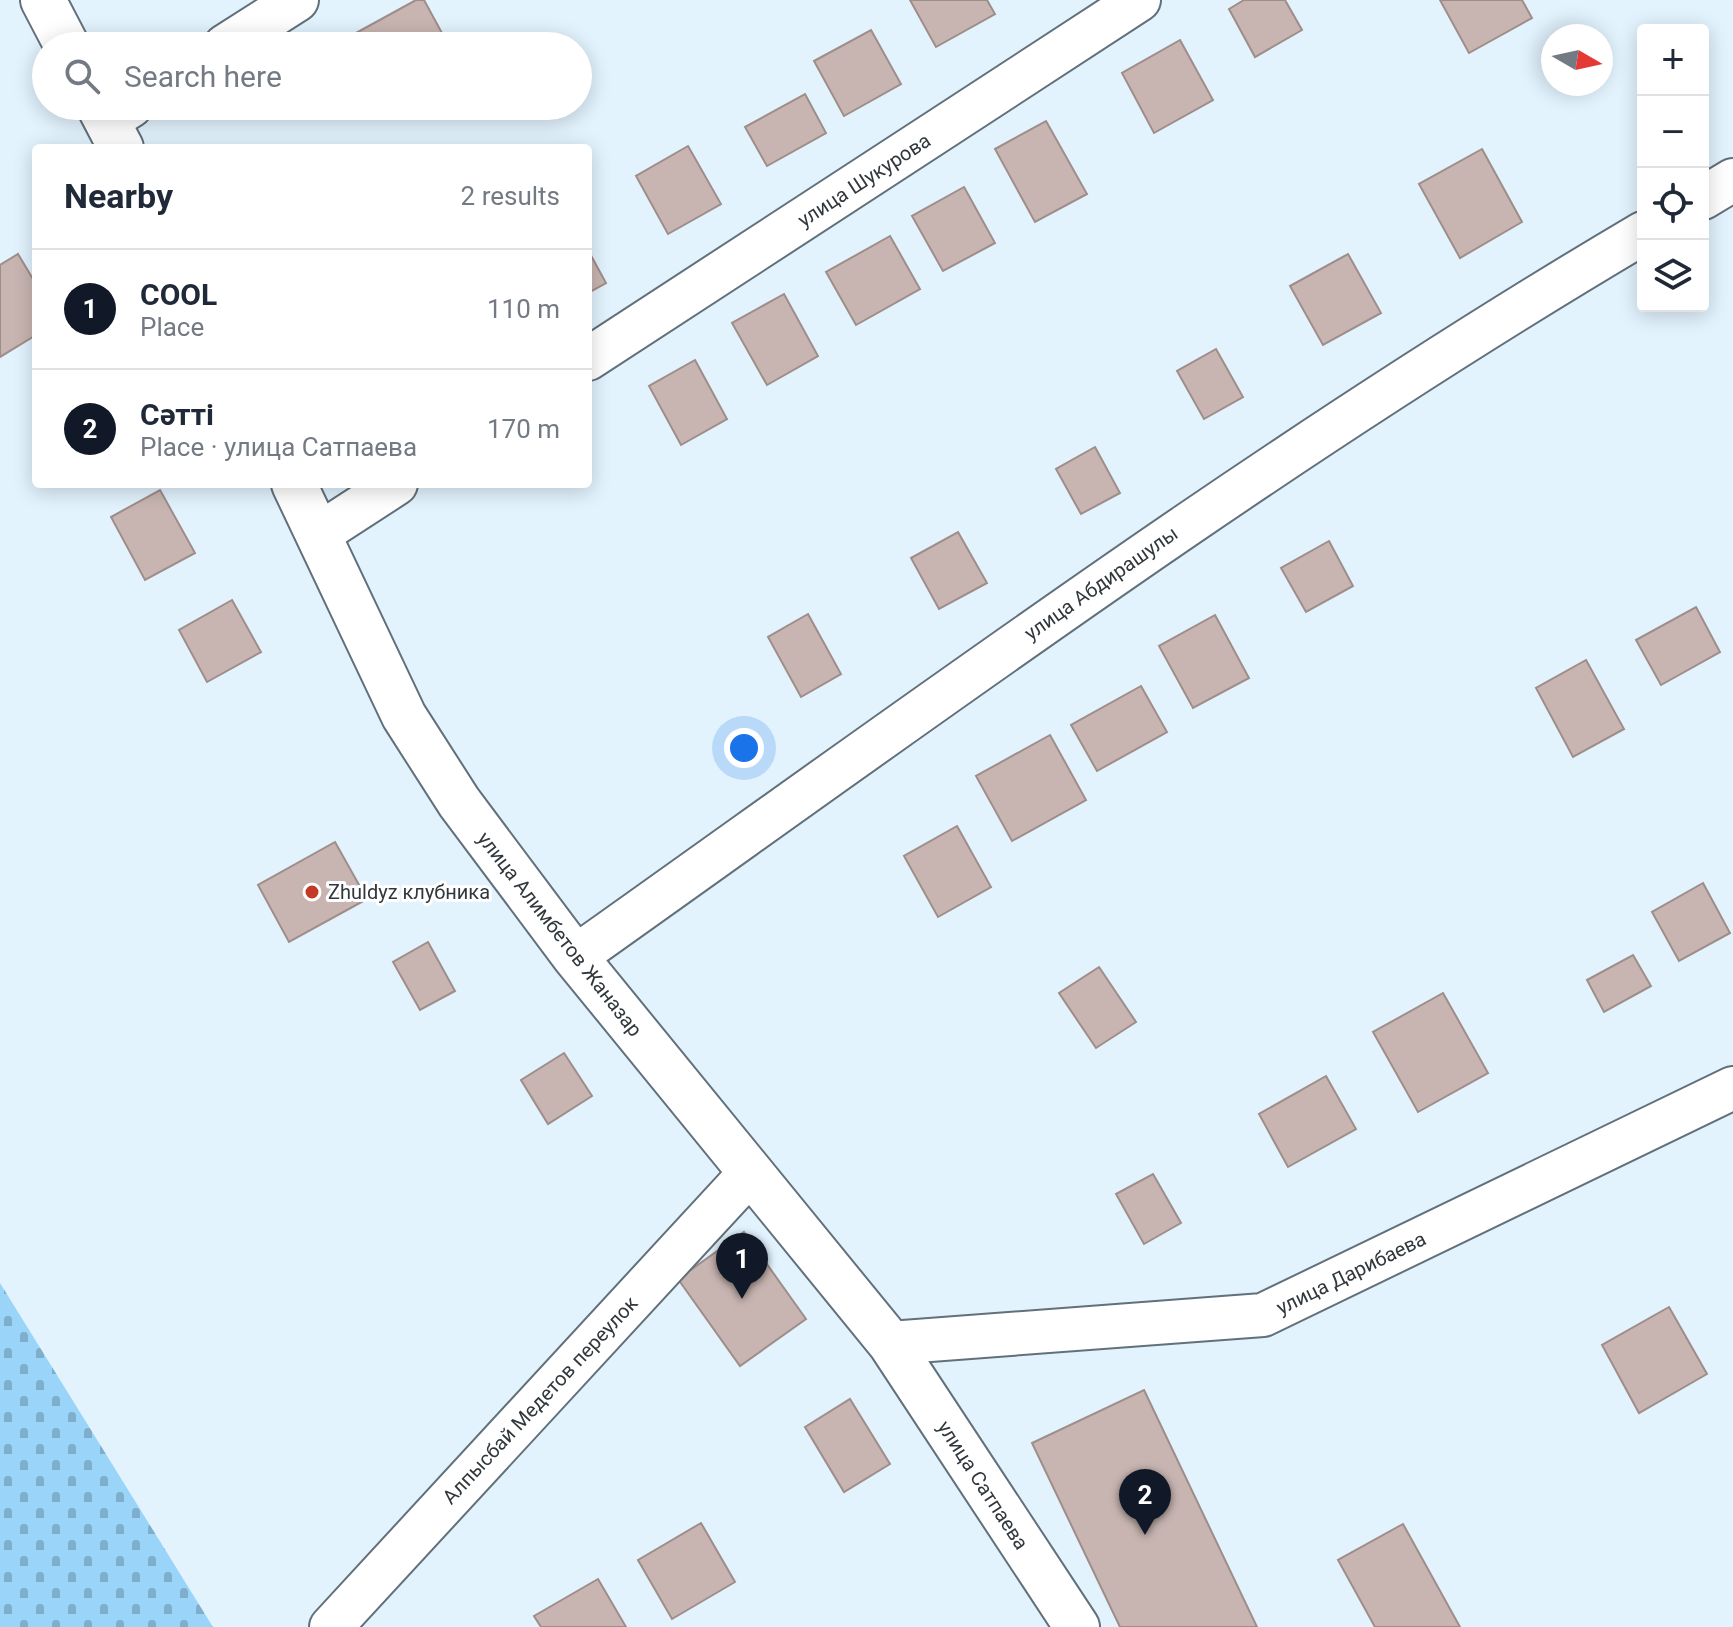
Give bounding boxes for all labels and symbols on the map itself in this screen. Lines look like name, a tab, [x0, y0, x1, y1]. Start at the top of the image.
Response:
north arrow	[1541, 24, 1613, 96]
street label: улица Шукурова	[793, 128, 935, 232]
street label: улица Абдирашулы	[1020, 521, 1182, 645]
your location	[724, 728, 764, 768]
street label: улица Алимбетов Жаназар	[473, 827, 647, 1041]
place label: Zhuldyz клубника	[328, 880, 490, 904]
marker: Zhuldyz клубника	[303, 883, 321, 901]
street label: улица Дарибаева	[1272, 1226, 1430, 1320]
pin: 1	[716, 1233, 768, 1299]
street label: Алпысбай Медетов переулок	[437, 1291, 643, 1509]
street label: улица Сатпаева	[932, 1416, 1034, 1554]
pin: 2	[1119, 1469, 1171, 1535]

